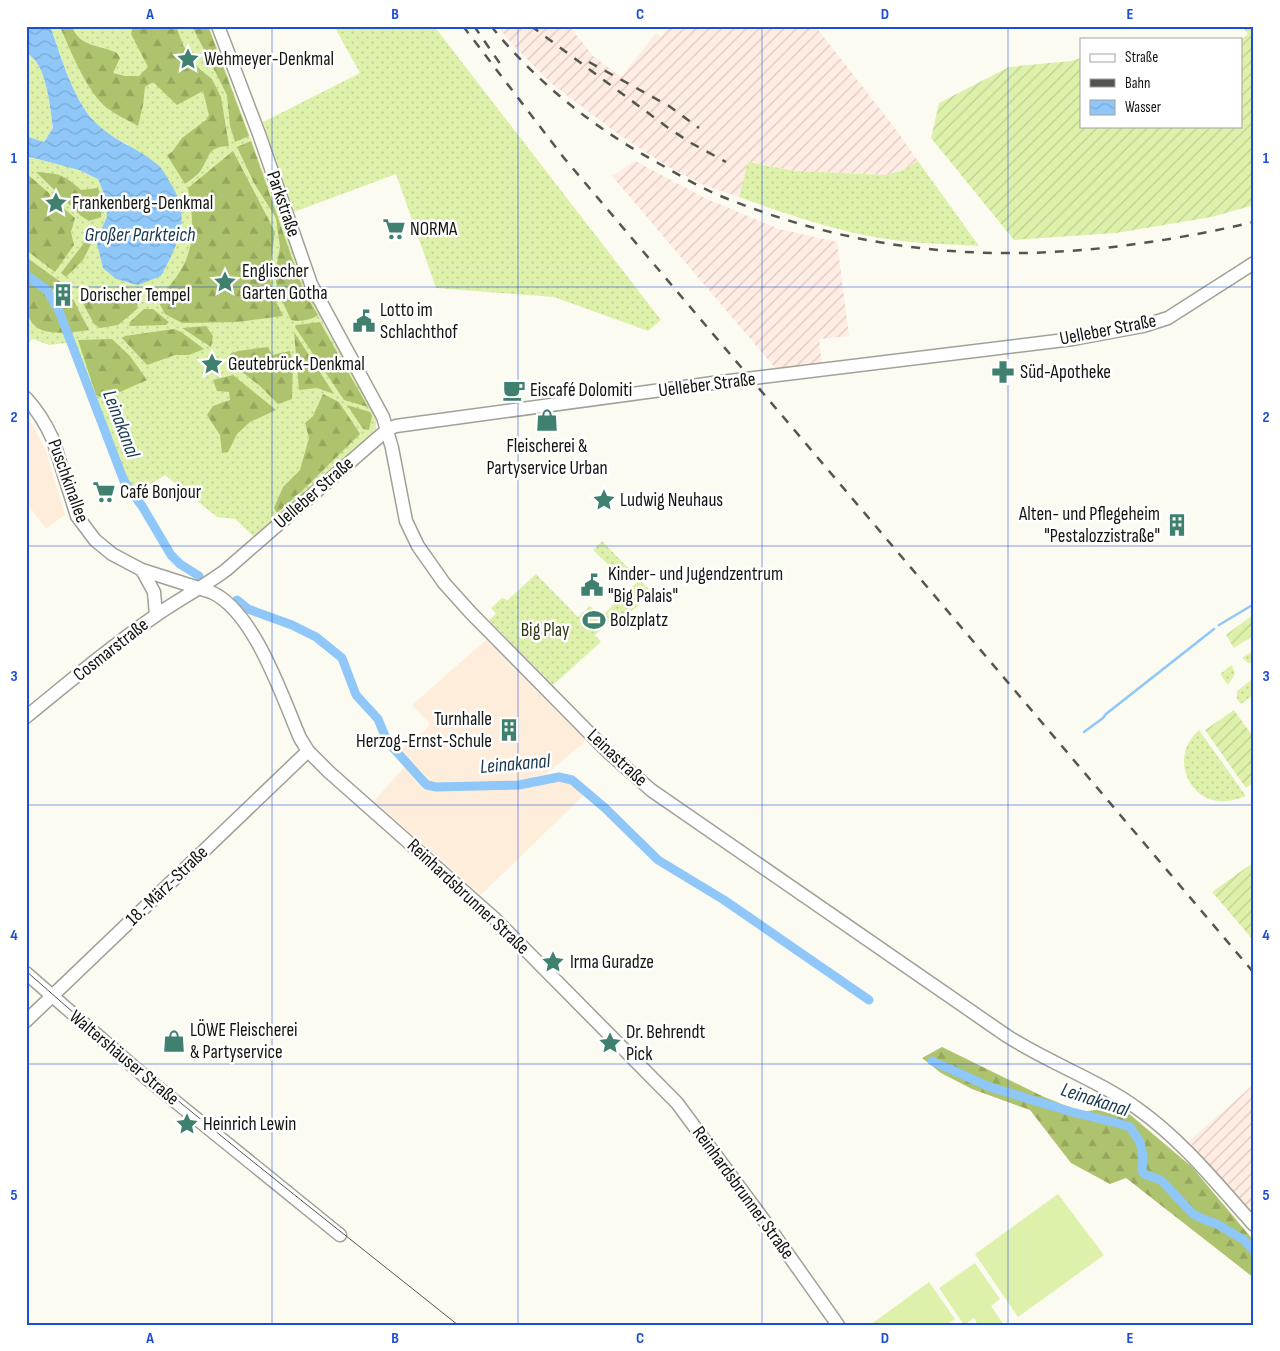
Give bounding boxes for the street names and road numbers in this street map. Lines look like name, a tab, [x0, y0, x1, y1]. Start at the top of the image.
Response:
street label: Parkstraße	[261, 168, 305, 240]
street label: Uelleber Straße	[1058, 309, 1158, 351]
street label: Uelleber Straße	[657, 368, 757, 402]
street label: Puschkinallee	[42, 436, 94, 526]
street label: Uelleber Straße	[270, 452, 358, 534]
street label: Cosmarstraße	[69, 613, 153, 687]
street label: Leinastraße	[582, 724, 652, 792]
street label: Reinhardsbrunner Straße	[402, 834, 534, 960]
street label: 18.-März-Straße	[121, 841, 213, 931]
street label: Waltershäuser Straße	[64, 1005, 184, 1111]
street label: Reinhardsbrunner Straße	[687, 1122, 799, 1264]

